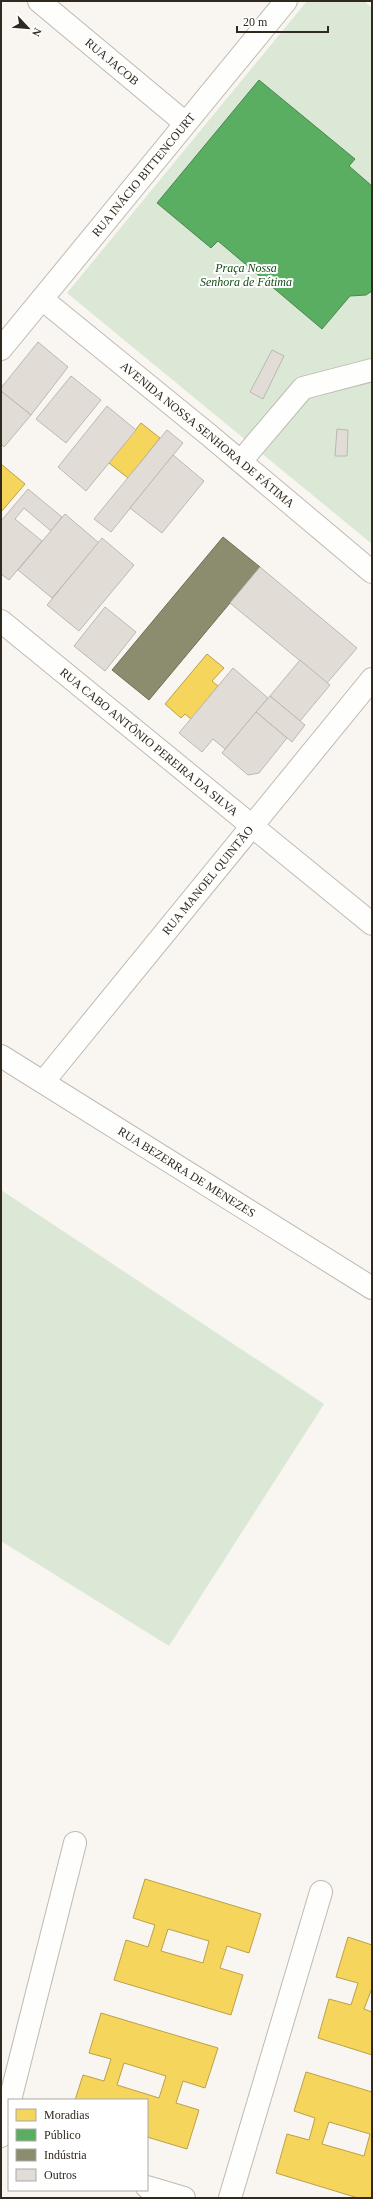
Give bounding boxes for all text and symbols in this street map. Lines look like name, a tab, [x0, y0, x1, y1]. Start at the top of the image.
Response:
north arrow	[8, 8, 48, 48]
scale bar	[237, 8, 328, 34]
text: 20 m	[243, 15, 268, 29]
text: N	[30, 26, 44, 39]
street label: RUA JACOB	[82, 35, 142, 88]
street label: RUA INÁCIO BITTENCOURT	[89, 110, 199, 239]
park label: Praça Nossa Senhora de Fátima	[200, 261, 292, 289]
street label: AVENIDA NOSSA SENHORA DE FÁTIMA	[118, 359, 297, 511]
street label: RUA CABO ANTÔNIO PEREIRA DA SILVA	[57, 665, 241, 819]
street label: RUA MANOEL QUINTÃO	[159, 823, 256, 938]
street label: RUA BEZERRA DE MENEZES	[115, 1124, 258, 1220]
legend	[8, 2099, 148, 2191]
text: Moradias	[44, 2108, 90, 2122]
text: Público	[44, 2128, 81, 2142]
text: Indústria	[44, 2148, 87, 2162]
text: Outros	[44, 2168, 77, 2182]

